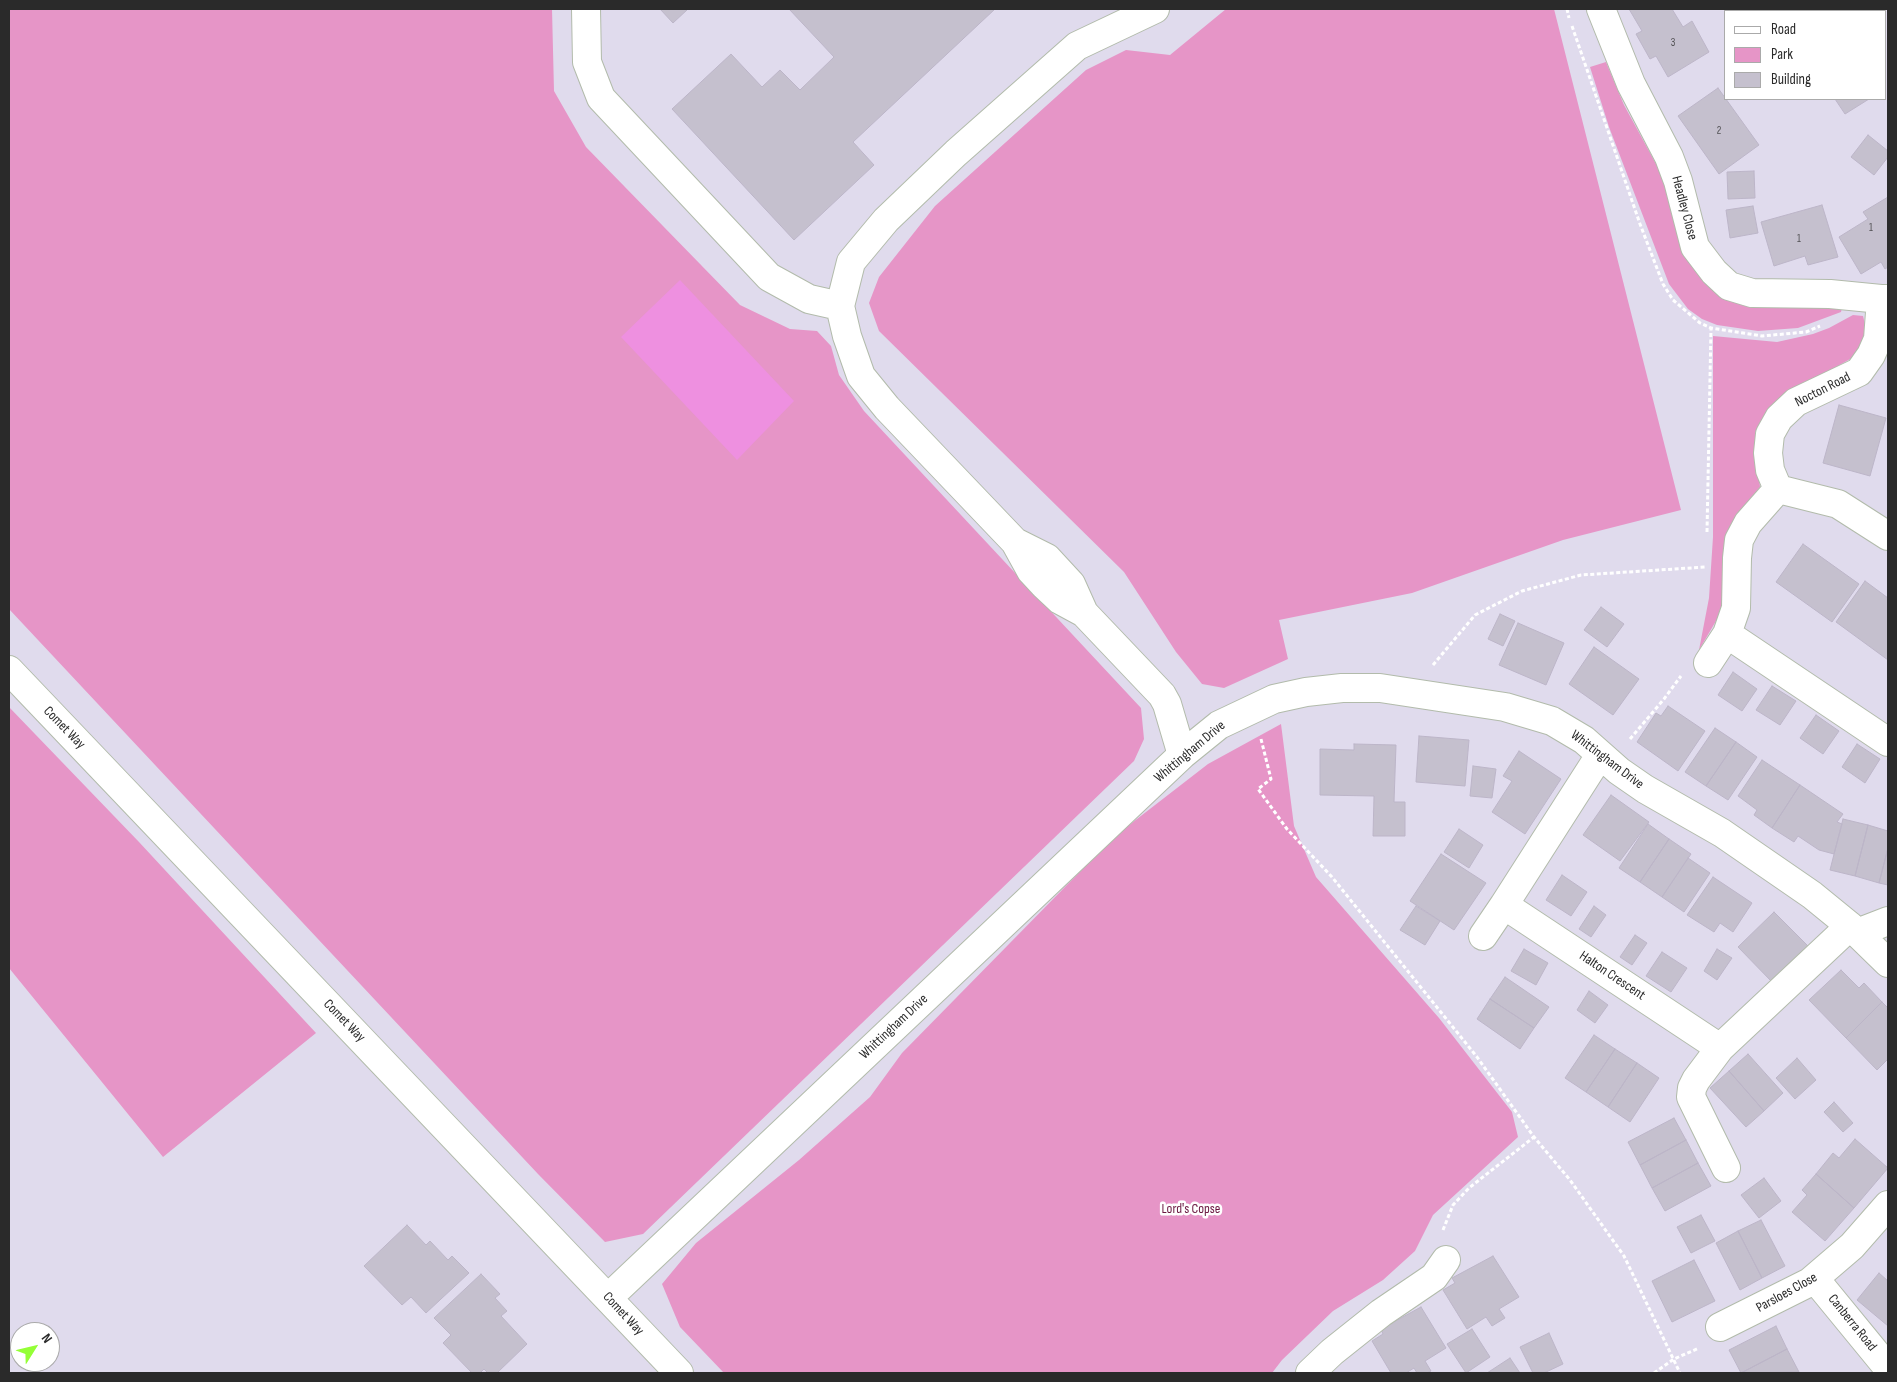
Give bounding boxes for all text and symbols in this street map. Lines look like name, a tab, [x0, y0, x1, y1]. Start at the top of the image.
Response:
legend	[1724, 10, 1887, 100]
text: Road	[1771, 20, 1796, 39]
house number: 3	[1671, 36, 1675, 50]
text: Park	[1771, 45, 1793, 64]
text: Building	[1771, 70, 1811, 89]
house number: 2	[1717, 124, 1721, 138]
street label: Headley Close	[1667, 174, 1701, 242]
house number: 1	[1869, 221, 1873, 235]
house number: 1	[1797, 232, 1801, 246]
street label: Nocton Road	[1792, 369, 1854, 411]
street label: Comet Way	[40, 703, 88, 753]
street label: Whittingham Drive	[1151, 717, 1229, 787]
street label: Whittingham Drive	[1567, 727, 1647, 793]
street label: Halton Crescent	[1576, 948, 1648, 1004]
street label: Whittingham Drive	[856, 991, 932, 1063]
street label: Comet Way	[320, 996, 368, 1046]
park label: Lord's Copse	[1162, 1201, 1220, 1217]
street label: Parsloes Close	[1754, 1269, 1820, 1317]
street label: Comet Way	[599, 1289, 647, 1339]
street label: Canberra Road	[1824, 1291, 1880, 1355]
north arrow	[10, 1322, 60, 1372]
text: N	[38, 1330, 56, 1346]

